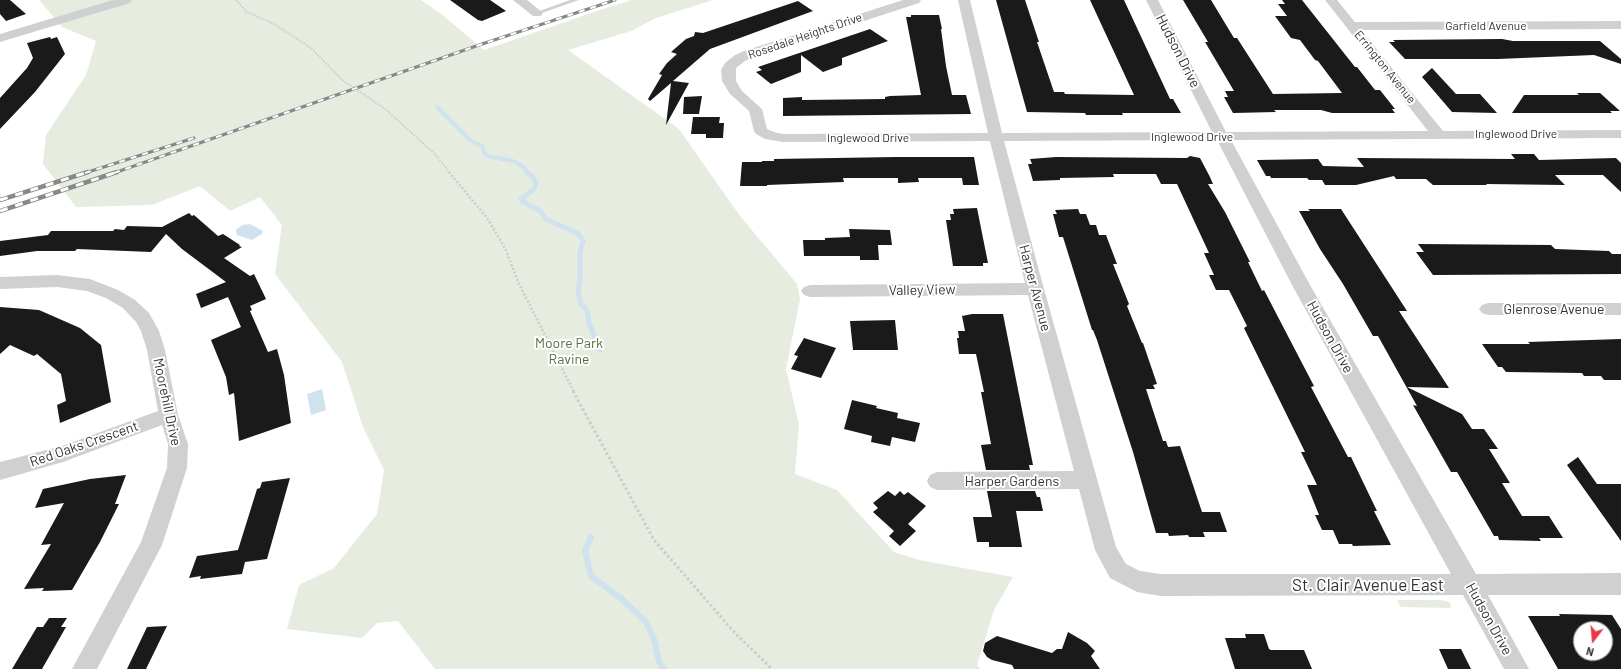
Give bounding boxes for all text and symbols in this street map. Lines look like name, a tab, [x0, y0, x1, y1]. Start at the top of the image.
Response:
street label: Rosedale Heights Drive	[746, 10, 864, 62]
street label: Hudson Drive	[1152, 11, 1204, 91]
street label: Garfield Avenue	[1445, 19, 1527, 33]
street label: Errington Avenue	[1351, 28, 1419, 106]
street label: Inglewood Drive	[1475, 127, 1557, 141]
street label: Inglewood Drive	[1151, 130, 1233, 144]
street label: Inglewood Drive	[827, 131, 909, 145]
street label: Harper Avenue	[1015, 243, 1055, 333]
street label: Valley View	[888, 281, 956, 299]
street label: Hudson Drive	[1303, 298, 1357, 376]
street label: Glenrose Avenue	[1504, 301, 1604, 317]
park label: Moore Park Ravine	[535, 335, 603, 368]
street label: Moorehill Drive	[149, 357, 185, 447]
street label: Red Oaks Crescent	[28, 418, 140, 470]
street label: Harper Gardens	[965, 473, 1059, 489]
street label: St. Clair Avenue East	[1292, 575, 1444, 595]
street label: Hudson Drive	[1462, 580, 1516, 658]
north arrow	[1573, 621, 1613, 661]
text: N	[1585, 645, 1595, 659]

